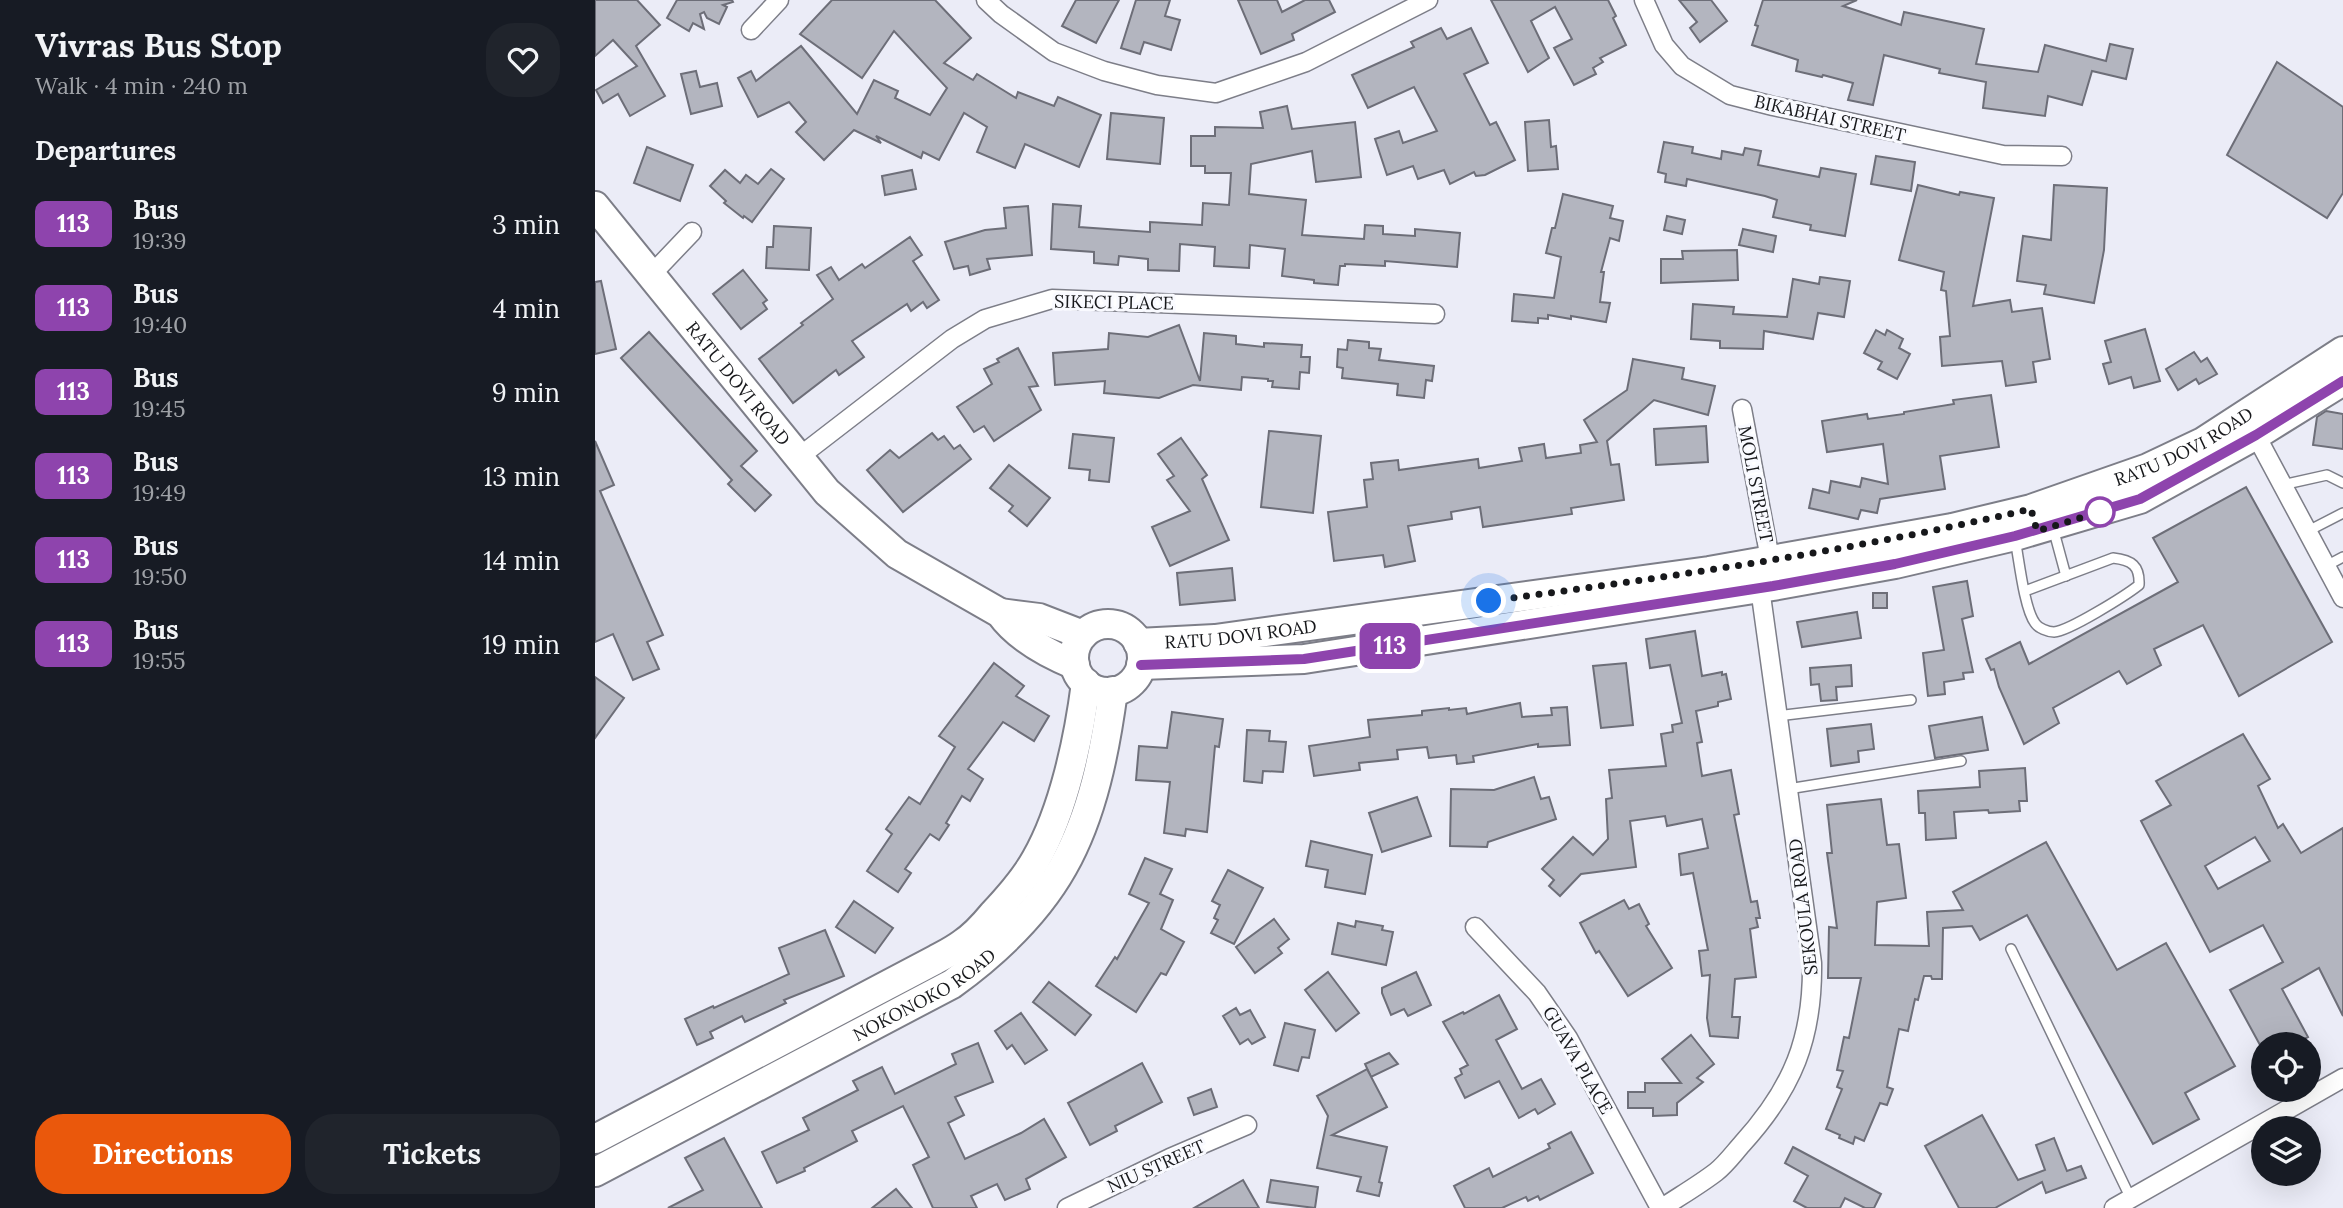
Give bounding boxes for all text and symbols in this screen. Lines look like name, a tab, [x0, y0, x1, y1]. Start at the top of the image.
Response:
button: heart	[486, 23, 560, 97]
text: Vivras Bus Stop	[35, 24, 282, 66]
text: Walk · 4 min · 240 m	[35, 71, 248, 100]
street label: BIKABHAI STREET	[1752, 89, 1908, 147]
text: Departures	[35, 134, 176, 167]
text: Bus	[133, 193, 179, 226]
text: 113	[57, 208, 90, 239]
text: 3 min	[492, 208, 560, 241]
text: 19:39	[133, 226, 187, 255]
text: Bus	[133, 277, 179, 310]
street label: SIKECI PLACE	[1054, 289, 1174, 315]
text: 113	[57, 292, 90, 323]
text: 4 min	[493, 292, 560, 325]
text: 19:40	[133, 310, 187, 339]
street label: RATU DOVI ROAD	[682, 316, 796, 450]
text: Bus	[133, 361, 179, 394]
text: 113	[57, 376, 90, 407]
text: 9 min	[492, 376, 560, 409]
text: 19:45	[133, 394, 185, 423]
street label: RATU DOVI ROAD	[2111, 401, 2257, 491]
street label: MOLI STREET	[1733, 424, 1779, 545]
text: Bus	[133, 445, 179, 478]
text: 113	[57, 460, 90, 491]
text: 13 min	[483, 460, 560, 493]
text: 19:49	[133, 478, 186, 507]
unlabelled marker	[2085, 497, 2115, 527]
text: Bus	[133, 529, 179, 562]
text: 113	[57, 544, 90, 575]
text: 14 min	[483, 544, 560, 577]
text: 19:50	[133, 562, 187, 591]
your location	[1471, 583, 1506, 618]
text: Bus	[133, 613, 179, 646]
street label: RATU DOVI ROAD	[1164, 614, 1318, 653]
line badge: 113	[1350, 623, 1430, 669]
text: 113	[57, 628, 90, 659]
text: 19 min	[482, 628, 560, 661]
text: 113	[1374, 630, 1406, 661]
text: 19:55	[133, 646, 186, 675]
street label: SEKOULA ROAD	[1783, 837, 1823, 977]
street label: NOKONOKO ROAD	[849, 943, 1000, 1046]
street label: GUAVA PLACE	[1538, 1002, 1618, 1118]
map controls	[2251, 1032, 2321, 1186]
button: locate	[2251, 1032, 2321, 1102]
button: Directions	[35, 1114, 291, 1194]
button: Tickets	[305, 1114, 560, 1194]
button: layers	[2251, 1116, 2321, 1186]
street label: NIU STREET	[1103, 1134, 1209, 1198]

